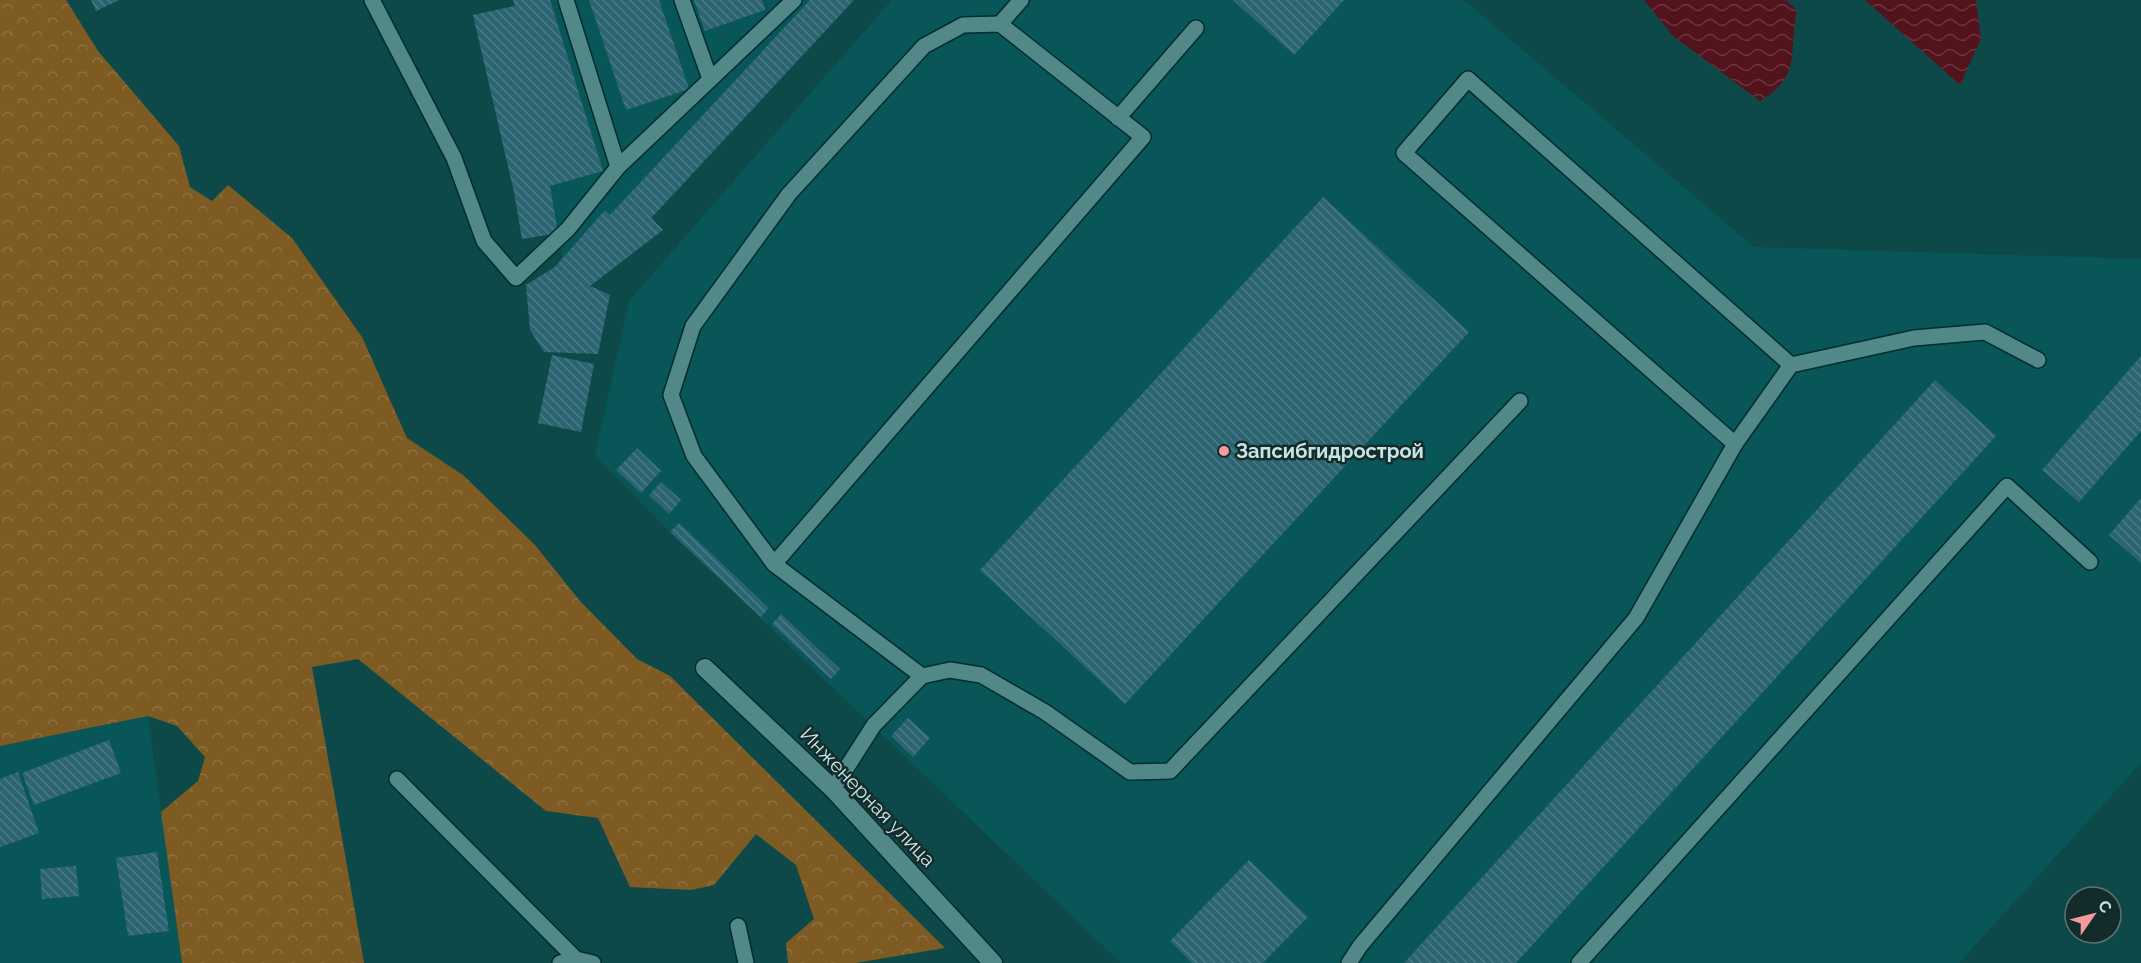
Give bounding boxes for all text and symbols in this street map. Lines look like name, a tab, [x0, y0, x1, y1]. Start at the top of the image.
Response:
place label: Запсибгидрострой	[1236, 439, 1424, 463]
marker: Запсибгидрострой	[1217, 444, 1231, 458]
street label: Инженерная улица	[795, 722, 941, 872]
north arrow	[2063, 885, 2123, 945]
text: С	[2094, 897, 2116, 917]

